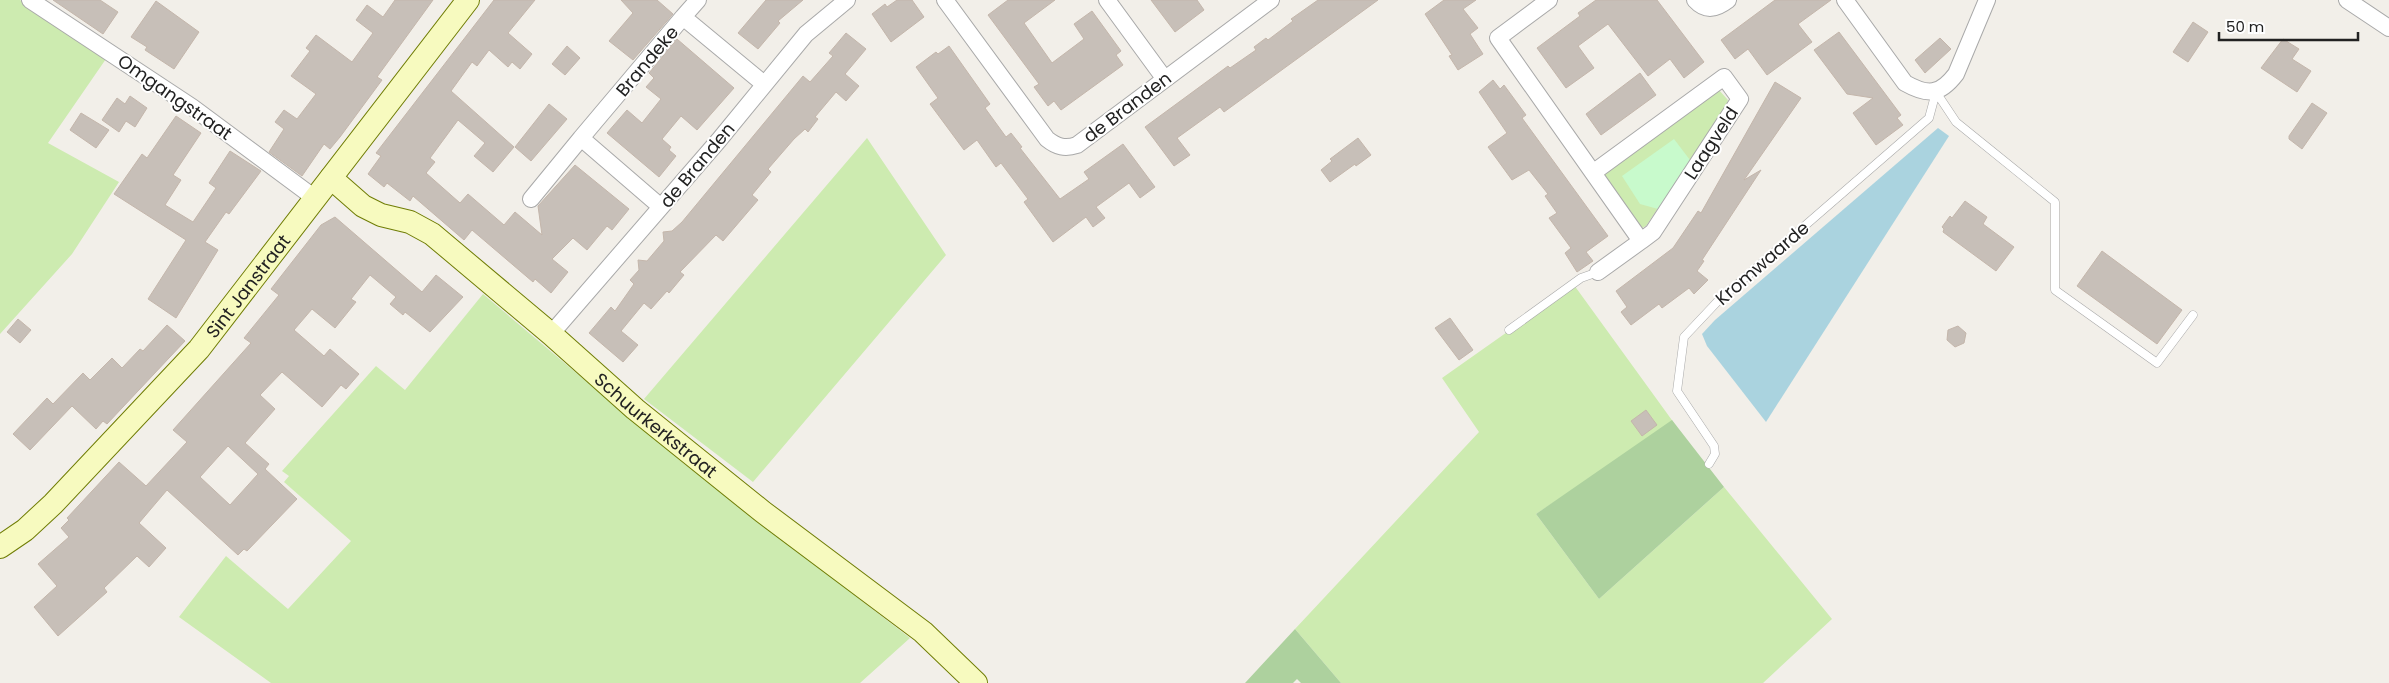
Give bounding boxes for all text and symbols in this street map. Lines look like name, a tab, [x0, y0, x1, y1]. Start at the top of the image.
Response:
scale bar	[2219, 10, 2358, 42]
text: 50 m	[2226, 16, 2264, 37]
street label: Brandeke	[610, 20, 684, 102]
street label: Omgangstraat	[113, 48, 237, 146]
street label: de Branden	[1078, 66, 1176, 148]
street label: Laagveld	[1678, 102, 1744, 184]
street label: de Branden	[654, 117, 740, 213]
street label: Kromwaarde	[1710, 215, 1814, 311]
street label: Sint Janstraat	[200, 229, 296, 343]
street label: Schuurkerkstraat	[589, 366, 723, 483]

